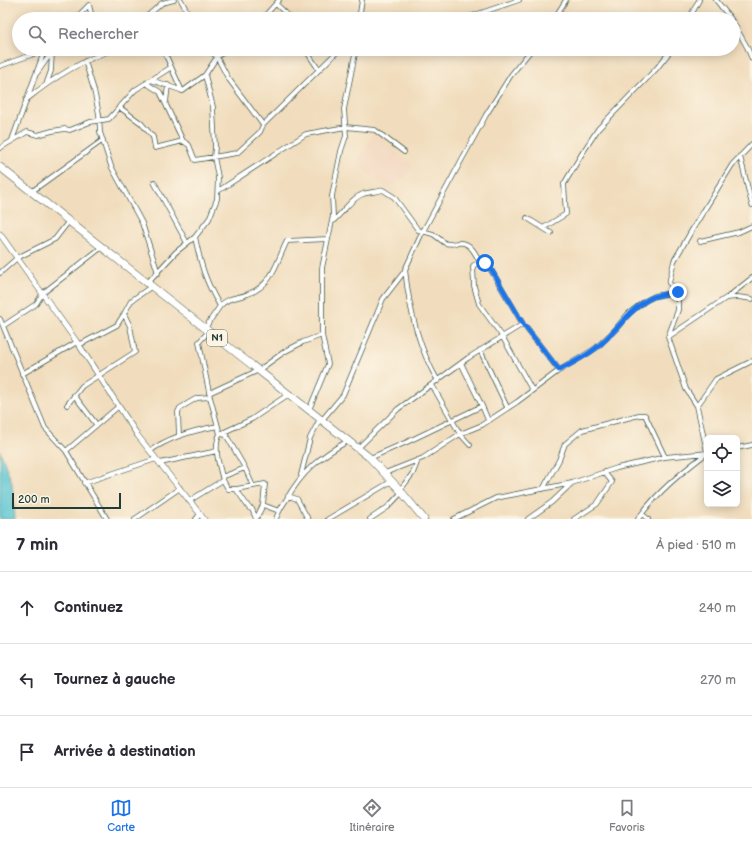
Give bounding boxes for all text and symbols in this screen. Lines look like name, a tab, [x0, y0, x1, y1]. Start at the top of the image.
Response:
search box	[12, 12, 740, 56]
icon: search	[26, 23, 48, 45]
text: Rechercher	[58, 25, 138, 44]
route start	[476, 254, 494, 272]
route end	[669, 283, 687, 301]
road number: N1	[207, 330, 227, 346]
map controls	[704, 435, 740, 507]
button: locate	[704, 435, 740, 471]
button: layers	[704, 471, 740, 507]
scale bar	[12, 491, 121, 510]
text: 200 m	[18, 493, 50, 506]
text: 7 min	[16, 535, 58, 555]
text: À pied · 510 m	[656, 537, 736, 553]
icon: ahead	[16, 597, 38, 619]
text: Continuez	[54, 598, 123, 617]
text: 240 m	[699, 600, 736, 616]
icon: left	[16, 669, 38, 691]
text: Tournez à gauche	[54, 670, 175, 689]
text: 270 m	[700, 672, 736, 688]
icon: arrive	[16, 741, 38, 763]
text: Arrivée à destination	[54, 742, 196, 761]
tab: Carte	[107, 797, 135, 834]
tab: Itinéraire	[349, 797, 394, 834]
tab: Favoris	[609, 797, 645, 834]

